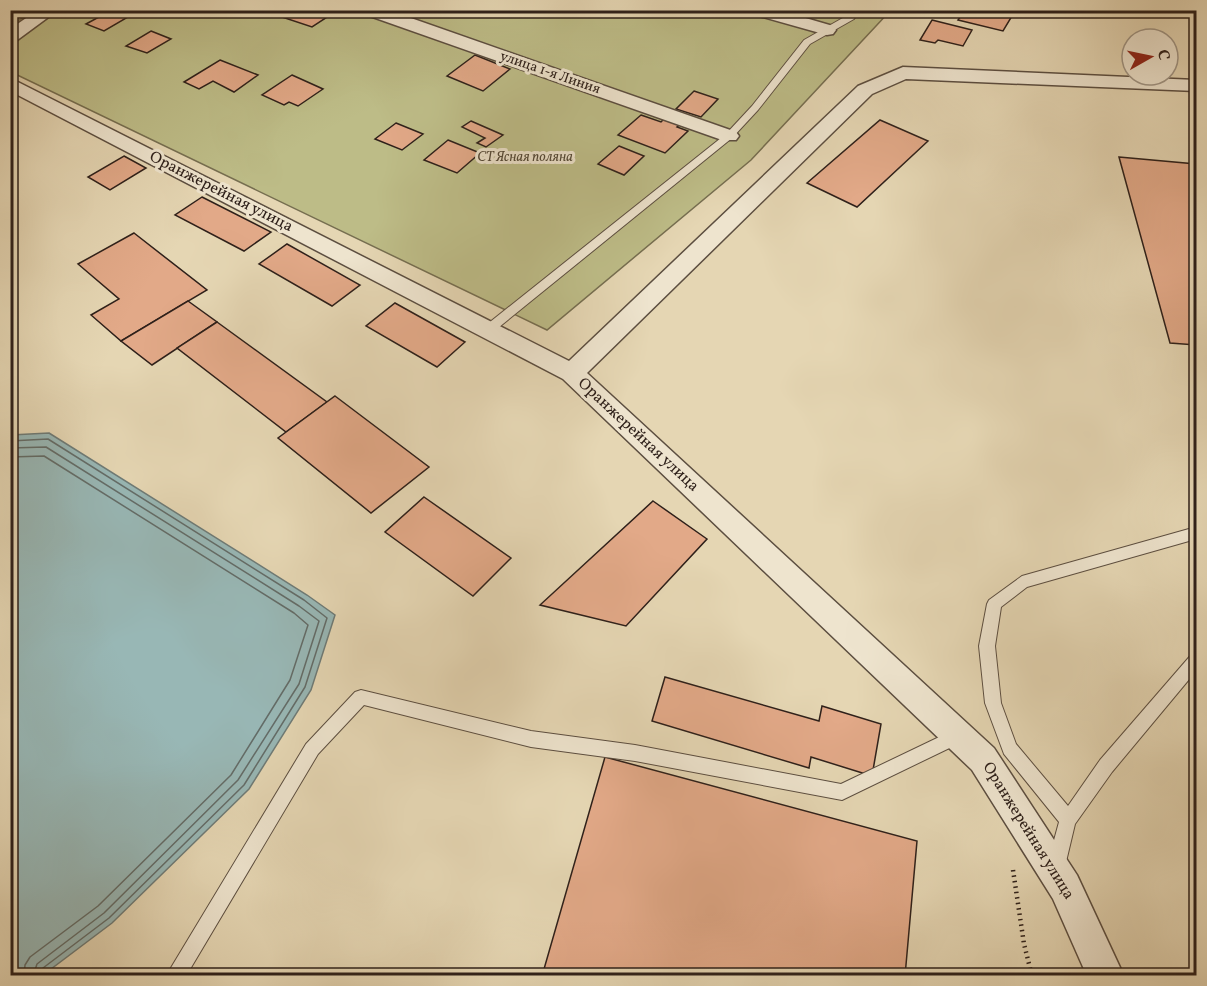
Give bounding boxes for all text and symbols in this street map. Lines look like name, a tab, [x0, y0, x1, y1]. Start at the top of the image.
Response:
north arrow	[1120, 27, 1180, 87]
street label: улица 1-я Линия	[497, 47, 603, 99]
text: С	[1151, 48, 1175, 62]
street label: Оранжерейная улица	[145, 146, 297, 238]
park label: СТ Ясная поляна	[477, 148, 573, 167]
street label: Оранжерейная улица	[573, 373, 703, 497]
street label: Оранжерейная улица	[977, 758, 1079, 904]

